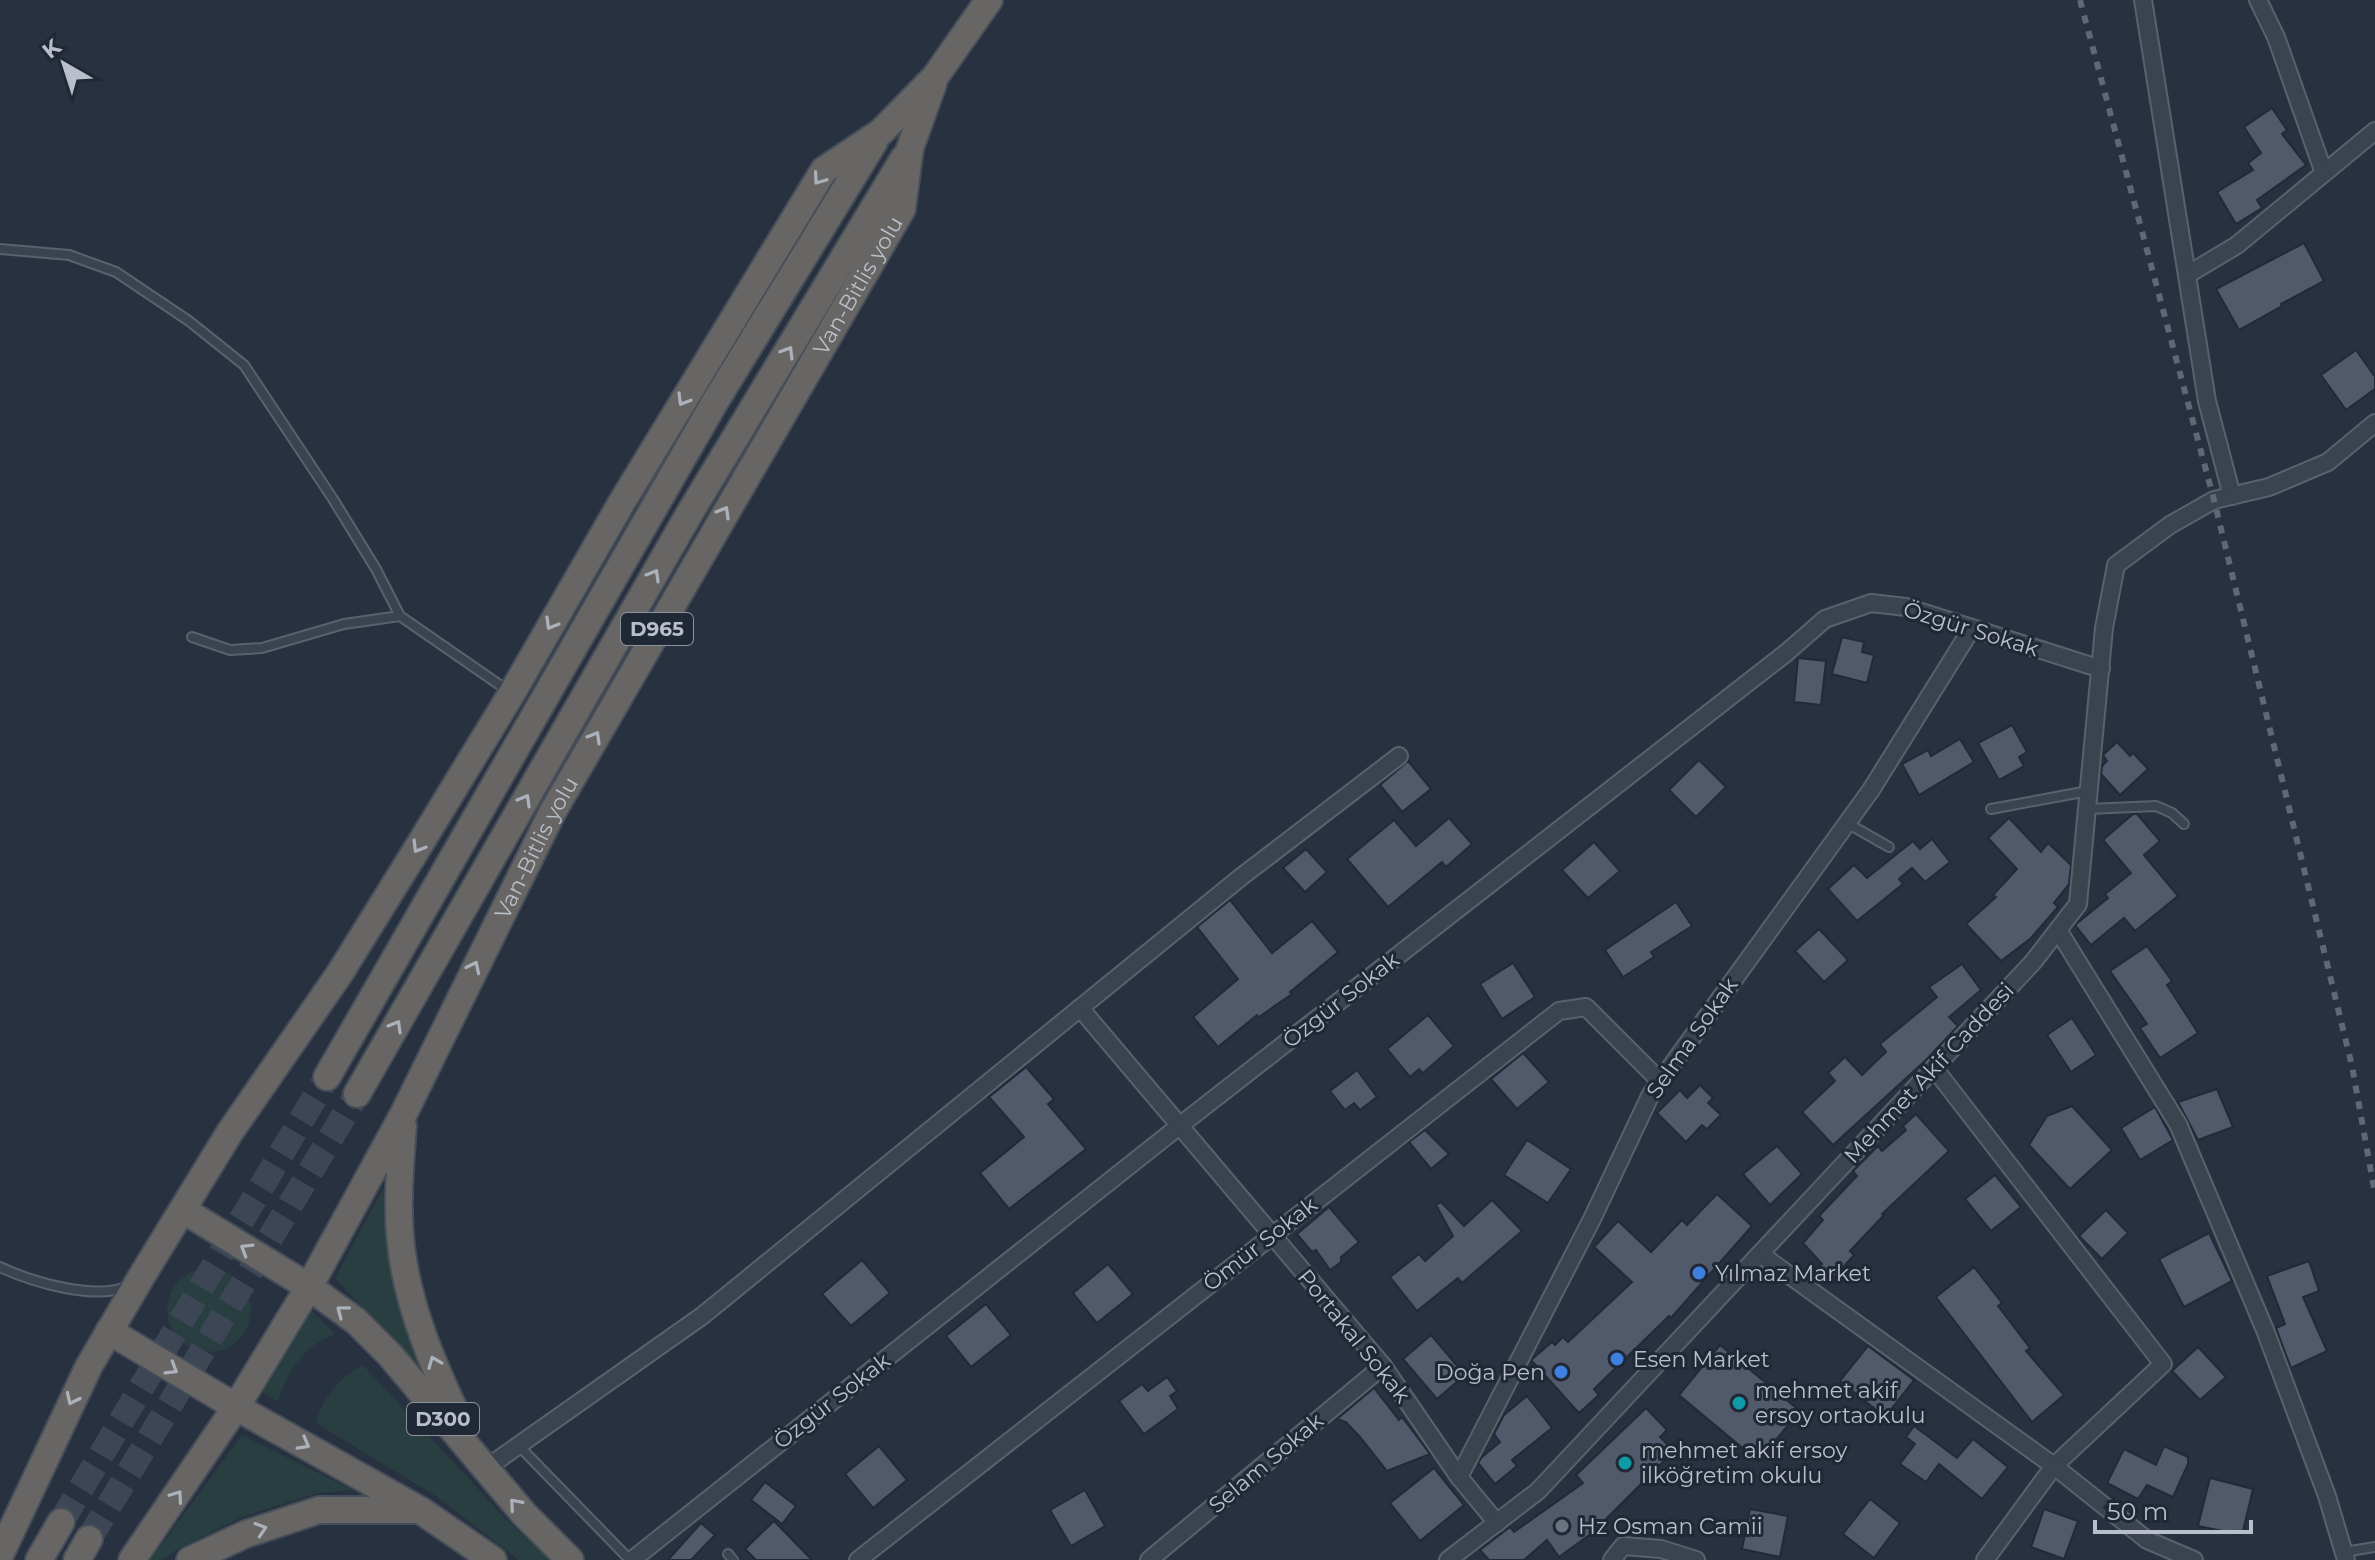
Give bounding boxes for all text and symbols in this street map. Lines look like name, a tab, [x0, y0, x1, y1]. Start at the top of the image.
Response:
north arrow	[24, 24, 104, 104]
text: K	[37, 33, 67, 64]
one-way arrow	[814, 170, 829, 185]
street label: Van-Bitlis yolu	[807, 211, 909, 360]
one-way arrow	[778, 346, 793, 361]
one-way arrow	[677, 391, 693, 406]
one-way arrow	[714, 506, 730, 520]
one-way arrow	[644, 569, 660, 584]
street label: Özgür Sokak	[1900, 596, 2043, 663]
road number: D965	[621, 613, 693, 645]
one-way arrow	[545, 615, 561, 630]
one-way arrow	[585, 731, 601, 746]
street label: Van-Bitlis yolu	[488, 772, 584, 923]
one-way arrow	[515, 794, 531, 809]
one-way arrow	[412, 838, 428, 853]
street label: Özgür Sokak	[1277, 946, 1405, 1054]
one-way arrow	[464, 961, 480, 975]
street label: Selma Sokak	[1640, 972, 1744, 1104]
street label: Mehmet Akif Caddesi	[1838, 977, 2020, 1169]
one-way arrow	[386, 1020, 402, 1035]
street label: Ömür Sokak	[1197, 1190, 1323, 1297]
one-way arrow	[240, 1243, 255, 1258]
place label: Yılmaz Market	[1715, 1260, 1871, 1287]
street label: Portakal Sokak	[1292, 1264, 1417, 1409]
marker: Yılmaz Market	[1690, 1264, 1708, 1282]
one-way arrow	[336, 1306, 351, 1320]
place label: Esen Market	[1633, 1346, 1770, 1373]
street label: Özgür Sokak	[768, 1347, 896, 1455]
marker: Esen Market	[1608, 1350, 1626, 1368]
one-way arrow	[427, 1356, 444, 1370]
one-way arrow	[163, 1359, 178, 1375]
place label: Doğa Pen	[1436, 1359, 1545, 1386]
marker: Doğa Pen	[1552, 1363, 1570, 1381]
place label: mehmet akif ersoy ortaokulu	[1755, 1377, 1926, 1429]
one-way arrow	[67, 1391, 82, 1406]
marker: mehmet akif ersoy ortaokulu	[1730, 1394, 1748, 1412]
road number: D300	[407, 1403, 479, 1435]
street label: Selam Sokak	[1203, 1407, 1329, 1519]
one-way arrow	[295, 1434, 310, 1450]
place label: mehmet akif ersoy ilköğretim okulu	[1641, 1437, 1847, 1489]
marker: mehmet akif ersoy ilköğretim okulu	[1616, 1454, 1634, 1472]
scale bar	[2095, 1484, 2251, 1534]
one-way arrow	[167, 1491, 182, 1505]
text: 50 m	[2107, 1497, 2168, 1526]
one-way arrow	[511, 1498, 525, 1513]
place label: Hz Osman Camii	[1578, 1513, 1763, 1540]
marker: Hz Osman Camii	[1553, 1517, 1571, 1535]
one-way arrow	[254, 1522, 268, 1538]

